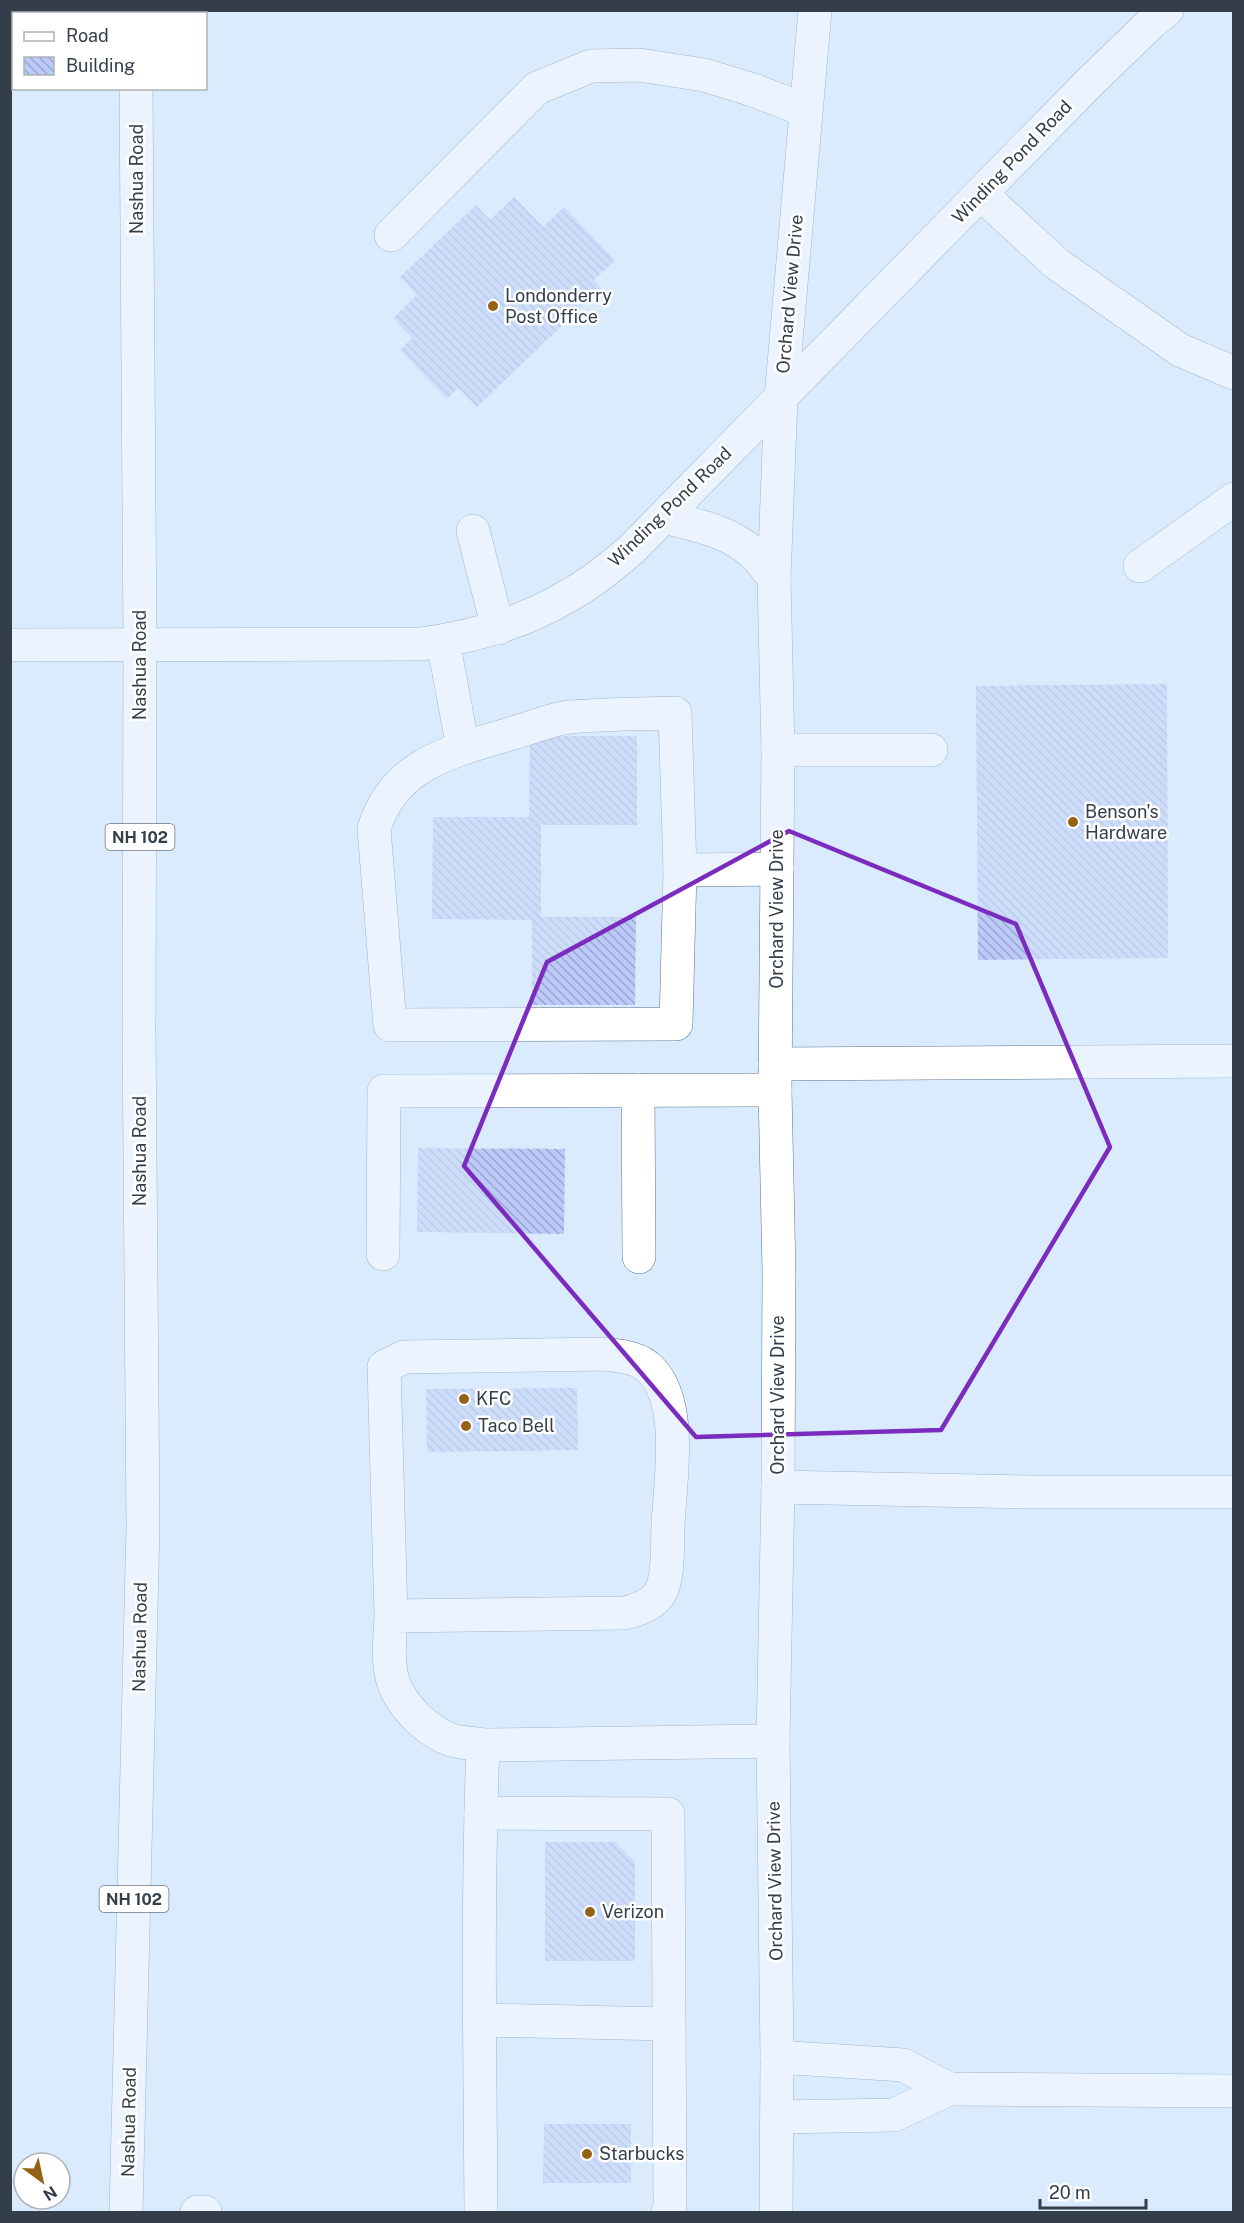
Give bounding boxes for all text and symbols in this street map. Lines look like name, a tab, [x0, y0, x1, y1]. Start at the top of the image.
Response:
legend	[12, 12, 207, 90]
text: Road	[66, 25, 109, 46]
text: Building	[66, 55, 135, 76]
street label: Winding Pond Road	[947, 96, 1076, 228]
street label: Nashua Road	[126, 124, 147, 234]
street label: Orchard View Drive	[772, 214, 807, 374]
place label: Londonderry Post Office	[505, 285, 612, 327]
marker: Londonderry Post Office	[486, 299, 500, 313]
street label: Winding Pond Road	[604, 442, 736, 571]
street label: Nashua Road	[129, 610, 150, 720]
place label: Benson's Hardware	[1085, 801, 1167, 843]
marker: Benson's Hardware	[1066, 815, 1080, 829]
road number: NH 102	[106, 824, 174, 850]
street label: Orchard View Drive	[766, 829, 787, 989]
street label: Nashua Road	[129, 1096, 150, 1206]
street label: Orchard View Drive	[767, 1315, 788, 1475]
place label: KFC	[476, 1388, 511, 1409]
marker: KFC	[457, 1392, 471, 1406]
place label: Taco Bell	[478, 1415, 555, 1436]
marker: Taco Bell	[459, 1419, 473, 1433]
street label: Nashua Road	[128, 1582, 151, 1692]
street label: Orchard View Drive	[763, 1801, 786, 1961]
road number: NH 102	[100, 1886, 168, 1912]
place label: Verizon	[602, 1901, 664, 1922]
marker: Verizon	[583, 1905, 597, 1919]
street label: Nashua Road	[117, 2067, 140, 2177]
place label: Starbucks	[599, 2143, 684, 2164]
marker: Starbucks	[580, 2147, 594, 2161]
north arrow	[12, 2151, 72, 2211]
scale bar	[1040, 2172, 1146, 2210]
text: N	[39, 2182, 60, 2205]
text: 20 m	[1049, 2182, 1091, 2203]

